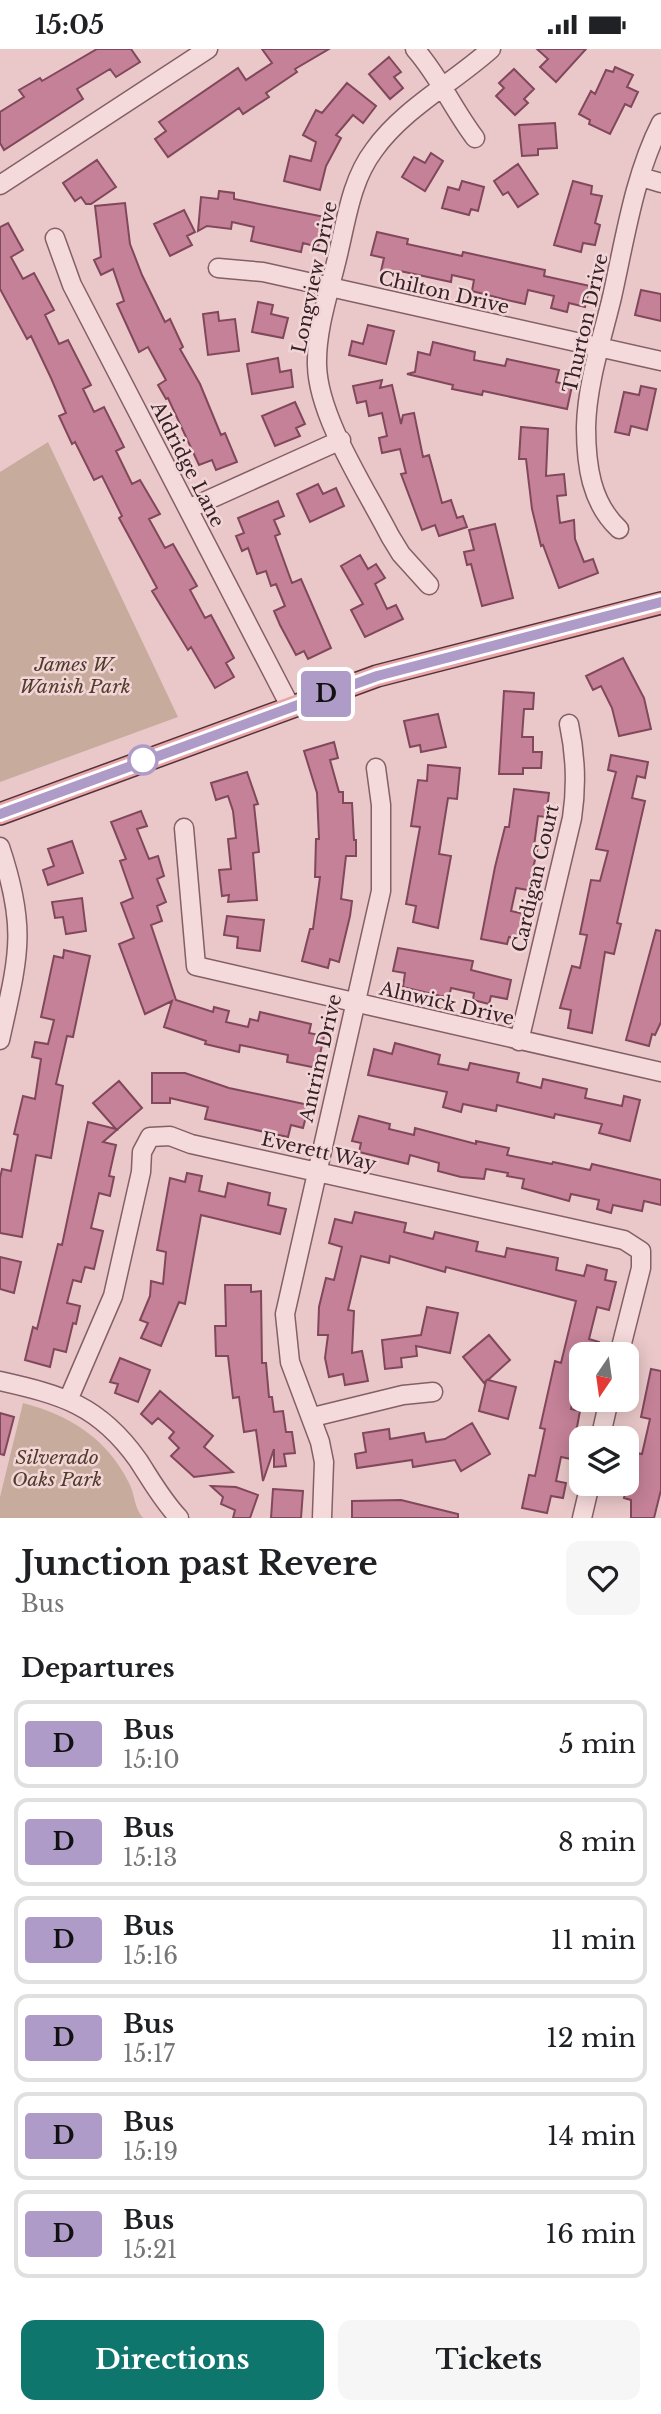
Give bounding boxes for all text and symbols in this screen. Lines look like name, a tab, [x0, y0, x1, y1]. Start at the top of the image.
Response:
text: 15:05	[35, 9, 104, 41]
street label: Longview Drive	[287, 199, 342, 355]
street label: Thurton Drive	[558, 251, 613, 395]
street label: Chilton Drive	[376, 266, 511, 319]
street label: Aldridge Lane	[146, 397, 229, 531]
park label: James W. Wanish Park	[19, 653, 131, 698]
line badge: D	[303, 671, 349, 717]
text: D	[315, 679, 337, 708]
unlabelled marker	[128, 745, 158, 775]
street label: Cardigan Court	[507, 801, 564, 954]
street label: Alnwick Drive	[376, 977, 517, 1030]
street label: Antrim Drive	[294, 992, 346, 1125]
street label: Everett Way	[259, 1127, 379, 1176]
north arrow	[569, 1342, 639, 1412]
map controls	[569, 1342, 639, 1496]
button: layers	[569, 1426, 639, 1496]
park label: Silverado Oaks Park	[12, 1446, 102, 1491]
button: heart	[566, 1541, 640, 1615]
text: Junction past Revere	[21, 1543, 378, 1584]
text: Bus	[21, 1590, 64, 1618]
text: Departures	[21, 1652, 175, 1684]
text: Bus	[123, 1714, 174, 1746]
text: 5 min	[559, 1728, 636, 1760]
text: D	[52, 1729, 75, 1758]
text: 15:10	[123, 1746, 180, 1774]
text: Bus	[123, 1812, 174, 1844]
text: 8 min	[558, 1826, 636, 1858]
text: D	[52, 1827, 75, 1856]
text: 15:13	[123, 1844, 177, 1872]
text: Bus	[123, 1910, 174, 1942]
text: 11 min	[551, 1924, 636, 1956]
text: D	[52, 1925, 75, 1954]
text: 15:16	[123, 1942, 178, 1970]
text: Bus	[123, 2008, 174, 2040]
text: 12 min	[546, 2022, 636, 2054]
text: D	[52, 2023, 75, 2052]
text: 15:17	[123, 2040, 175, 2068]
text: Bus	[123, 2106, 174, 2138]
text: 14 min	[547, 2120, 636, 2152]
text: D	[52, 2121, 75, 2150]
text: 15:19	[123, 2138, 178, 2166]
text: Bus	[123, 2204, 174, 2236]
text: 16 min	[546, 2218, 636, 2250]
text: D	[52, 2219, 75, 2248]
text: 15:21	[123, 2236, 177, 2264]
button: Directions	[21, 2320, 324, 2400]
button: Tickets	[338, 2320, 640, 2400]

